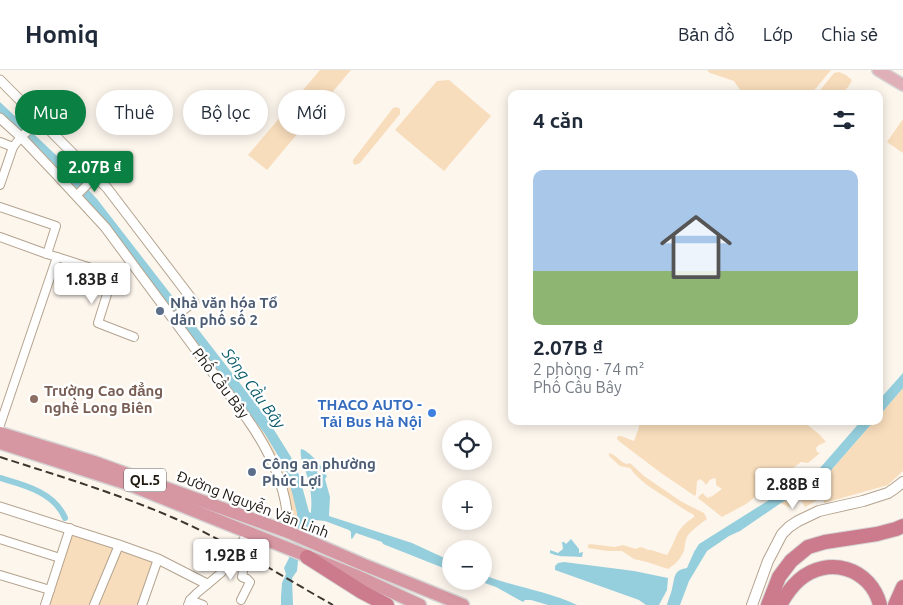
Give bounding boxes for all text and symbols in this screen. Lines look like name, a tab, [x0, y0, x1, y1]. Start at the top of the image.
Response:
text: Homiq	[25, 21, 99, 48]
text: Bản đồ	[678, 24, 735, 44]
text: Lớp	[763, 24, 793, 44]
text: Chia sẻ	[821, 24, 878, 44]
chip: Mua	[15, 90, 86, 135]
chip: Thuê	[96, 90, 173, 135]
chip: Bộ lọc	[183, 90, 268, 135]
chip: Mới	[278, 90, 345, 135]
icon: filters	[830, 106, 858, 134]
text: 4 căn	[533, 108, 583, 132]
pin: 2.07B ₫	[49, 150, 141, 193]
text: 2.07B ₫	[68, 158, 122, 176]
icon: home	[651, 202, 741, 292]
pin: 1.83B ₫	[46, 262, 138, 305]
text: 1.83B ₫	[65, 270, 119, 288]
place label: Nhà văn hóa Tổ dân phố số 2	[170, 294, 278, 328]
marker: Nhà văn hóa Tổ dân phố số 2	[154, 305, 166, 317]
text: 2.07B ₫	[533, 335, 603, 359]
water label: Sông Cầu Bây	[218, 342, 292, 432]
street label: Phố Cầu Bây	[189, 344, 254, 421]
text: 2 phòng · 74 m²	[533, 360, 644, 378]
text: Phố Cầu Bây	[533, 378, 622, 396]
place label: Trường Cao đẳng nghề Long Biên	[44, 382, 163, 416]
marker: Trường Cao đẳng nghề Long Biên	[28, 393, 40, 405]
place label: THACO AUTO - Tải Bus Hà Nội	[318, 396, 422, 430]
marker: THACO AUTO - Tải Bus Hà Nội	[426, 407, 438, 419]
map controls	[442, 420, 492, 590]
button: locate	[442, 420, 492, 470]
place label: Công an phường Phúc Lợi	[262, 455, 376, 489]
street label: Đường Nguyễn Văn Linh	[174, 465, 332, 541]
marker: Công an phường Phúc Lợi	[246, 466, 258, 478]
road number: QL.5	[124, 468, 166, 492]
pin: 2.88B ₫	[747, 468, 839, 510]
text: 2.88B ₫	[766, 475, 820, 493]
button: +	[442, 480, 492, 530]
pin: 1.92B ₫	[185, 538, 277, 581]
button: −	[442, 540, 492, 590]
text: 1.92B ₫	[204, 546, 258, 564]

